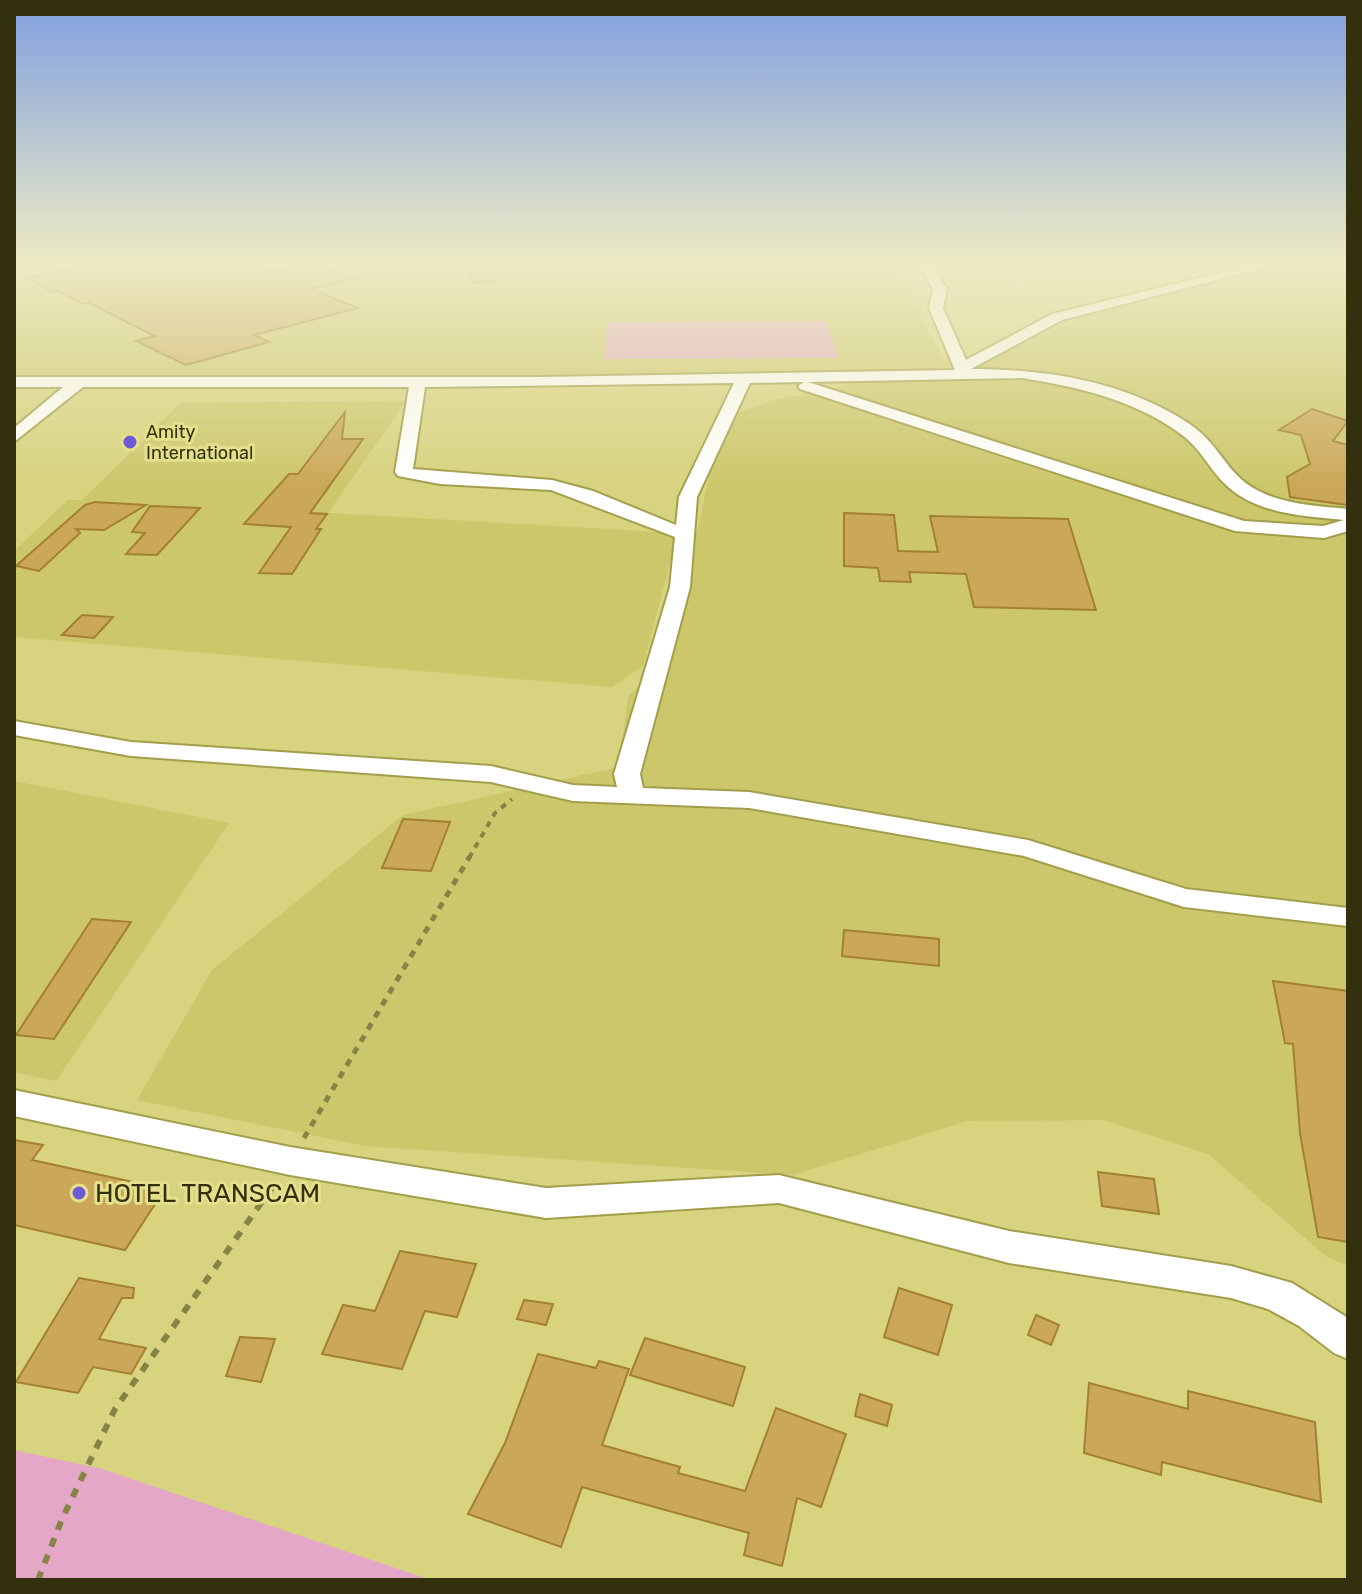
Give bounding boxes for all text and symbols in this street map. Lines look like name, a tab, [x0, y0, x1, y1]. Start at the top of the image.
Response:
place label: Amity International	[146, 421, 253, 464]
marker: Amity International	[121, 433, 139, 451]
place label: HOTEL TRANSCAM	[95, 1178, 320, 1209]
marker: HOTEL TRANSCAM	[70, 1184, 88, 1202]

